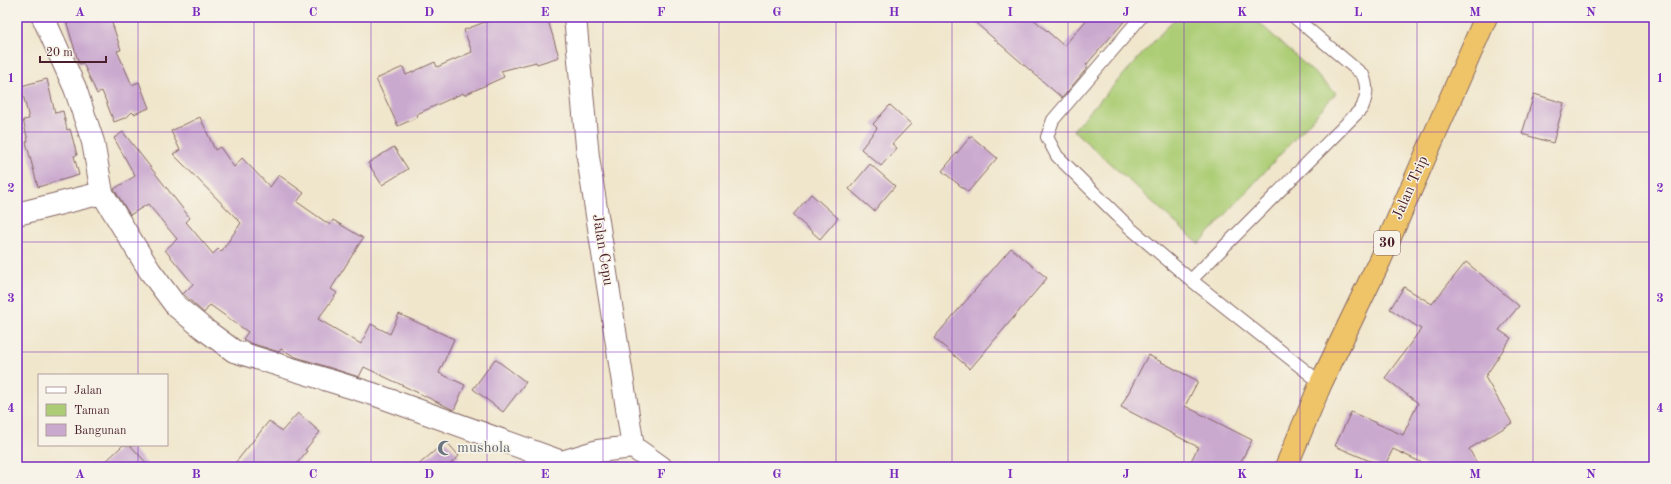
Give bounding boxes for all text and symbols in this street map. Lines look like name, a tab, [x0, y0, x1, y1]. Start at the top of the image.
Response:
text: A	[75, 6, 85, 19]
text: B	[191, 6, 201, 19]
text: C	[309, 6, 317, 19]
text: D	[424, 6, 434, 19]
text: E	[541, 6, 550, 19]
text: F	[657, 6, 666, 19]
text: G	[772, 6, 782, 19]
text: H	[889, 6, 900, 19]
text: I	[1007, 6, 1013, 19]
text: J	[1122, 6, 1130, 19]
text: K	[1237, 6, 1247, 19]
text: L	[1354, 6, 1363, 19]
text: M	[1469, 6, 1481, 19]
text: N	[1586, 6, 1596, 19]
scale bar	[40, 38, 106, 64]
text: 20 m	[46, 47, 73, 59]
text: 1	[7, 72, 15, 85]
text: 1	[1656, 72, 1664, 85]
street label: Jalan Trip	[1390, 154, 1432, 222]
text: 2	[7, 182, 15, 195]
text: 2	[1656, 182, 1664, 195]
street label: Jalan Cepu	[589, 213, 615, 287]
road number: 30	[1374, 231, 1400, 255]
text: 3	[7, 292, 15, 305]
text: 3	[1656, 292, 1664, 305]
legend	[38, 374, 168, 446]
text: Jalan	[74, 385, 103, 397]
text: 4	[7, 402, 15, 415]
text: 4	[1656, 402, 1664, 415]
text: Taman	[74, 405, 110, 417]
text: Bangunan	[74, 425, 127, 437]
mosque icon: mushola	[436, 439, 454, 457]
place label: mushola	[457, 441, 511, 456]
text: A	[75, 468, 85, 481]
text: B	[191, 468, 201, 481]
text: C	[309, 468, 317, 481]
text: D	[424, 468, 434, 481]
text: E	[541, 468, 550, 481]
text: F	[657, 468, 666, 481]
text: G	[772, 468, 782, 481]
text: H	[889, 468, 900, 481]
text: I	[1007, 468, 1013, 481]
text: J	[1122, 468, 1130, 481]
text: K	[1237, 468, 1247, 481]
text: L	[1354, 468, 1363, 481]
text: M	[1469, 468, 1481, 481]
text: N	[1586, 468, 1596, 481]

